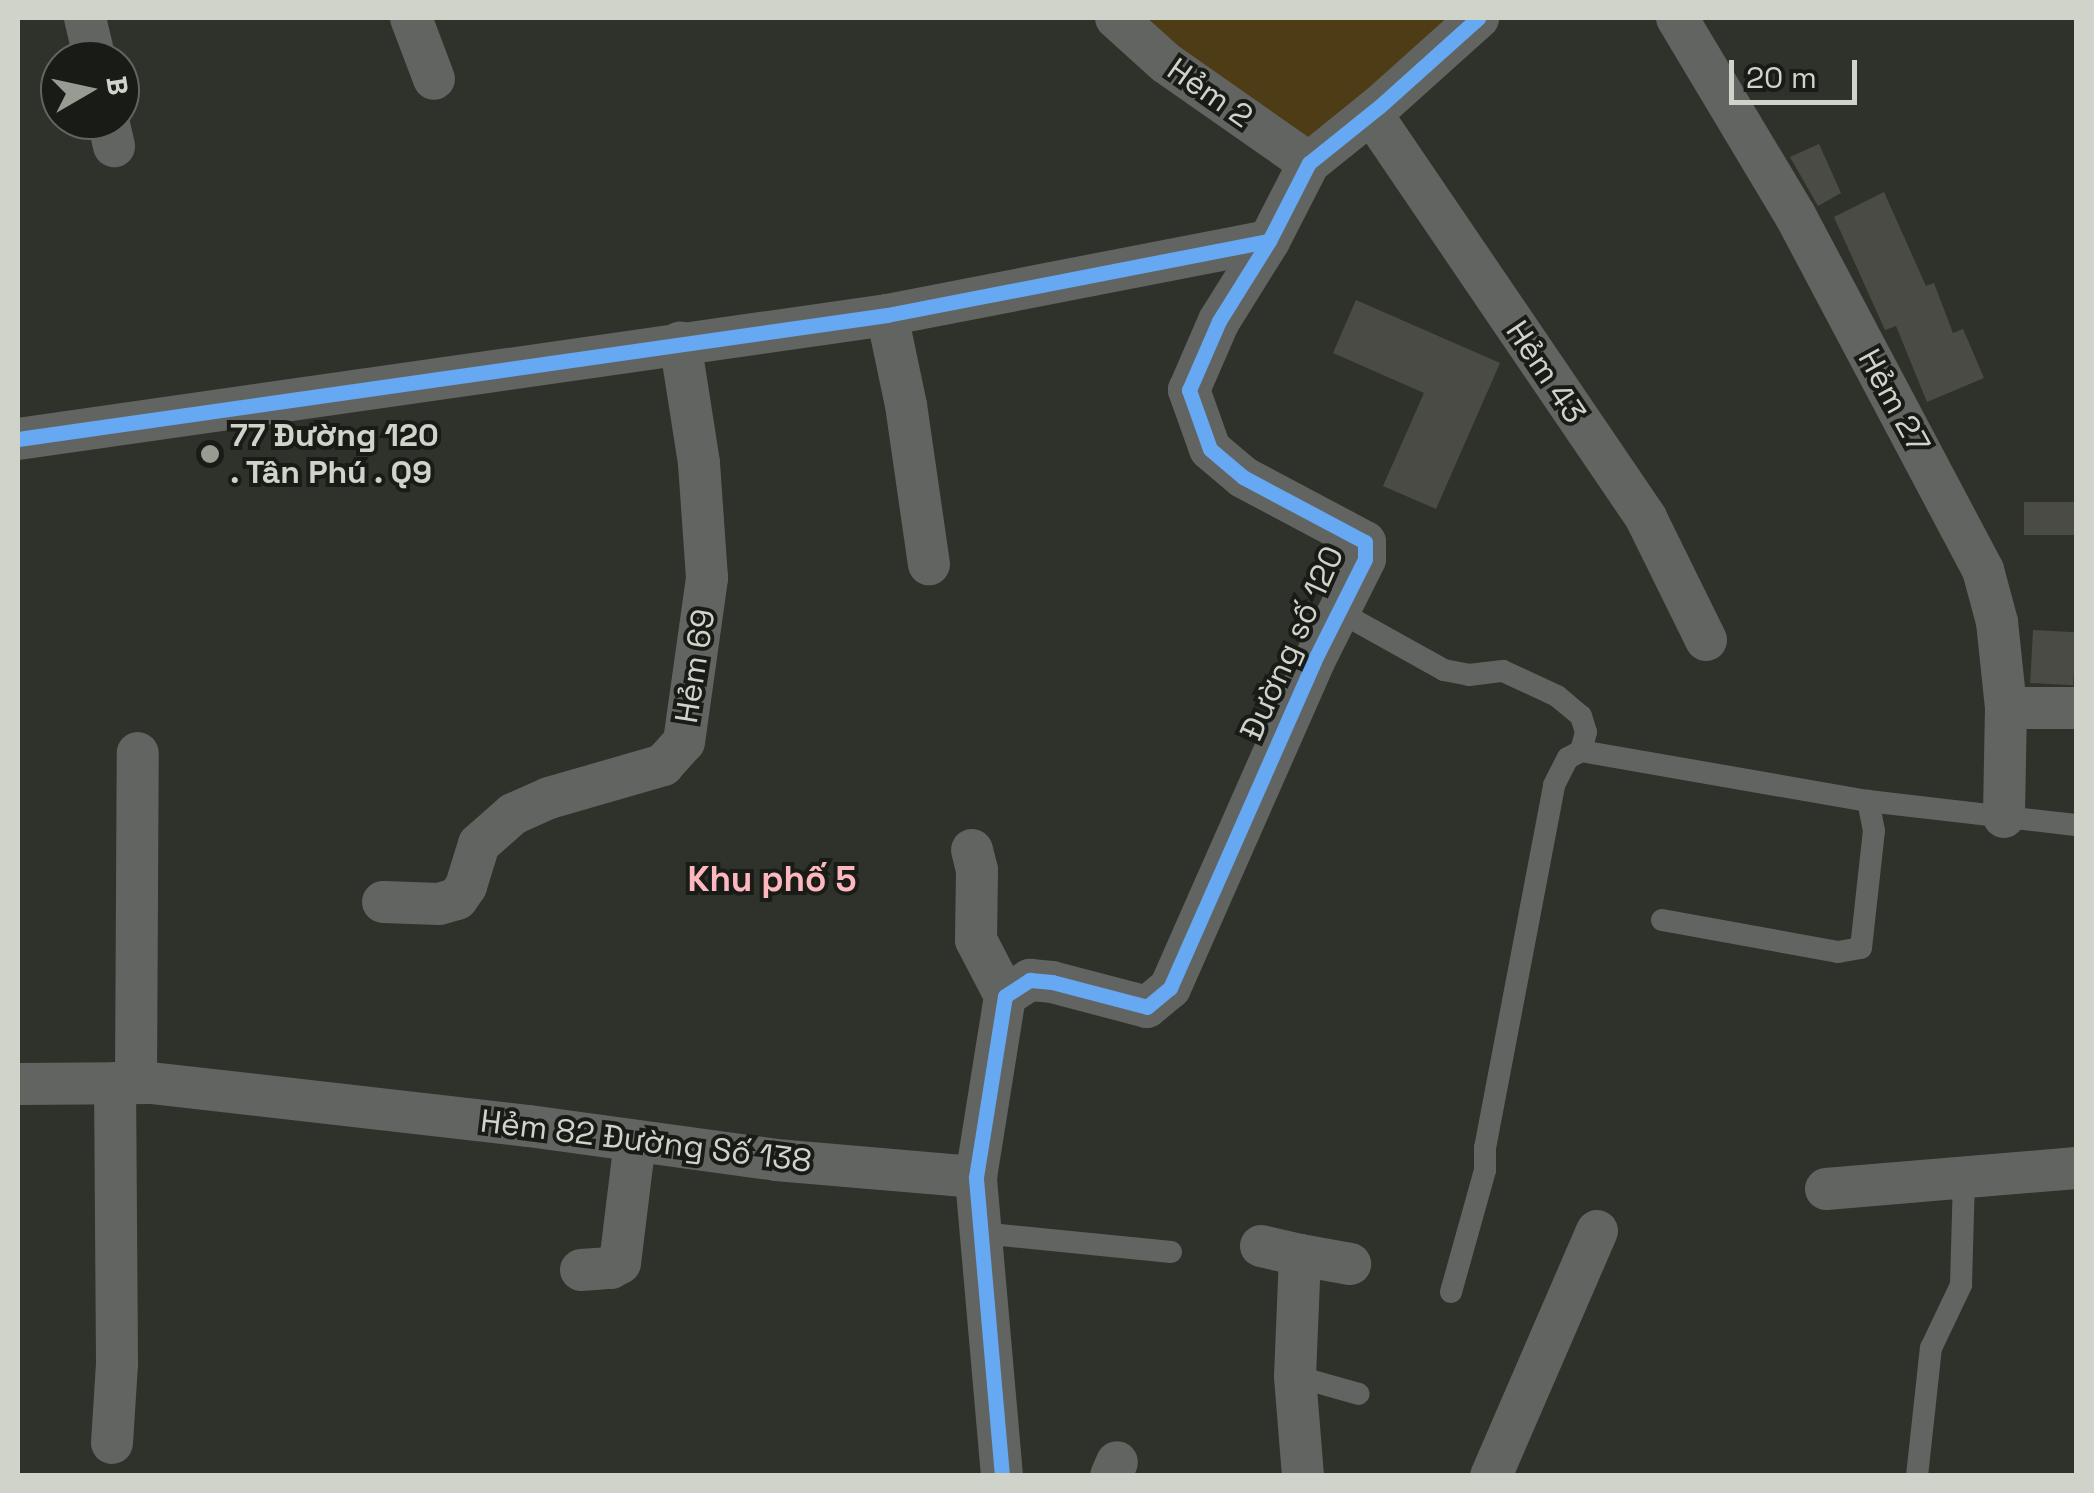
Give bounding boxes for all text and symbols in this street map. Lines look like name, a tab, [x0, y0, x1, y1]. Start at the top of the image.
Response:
north arrow	[40, 40, 140, 140]
scale bar	[1734, 40, 1862, 102]
street label: Hẻm 2	[1160, 50, 1260, 136]
text: 20 m	[1746, 58, 1817, 97]
text: B	[98, 74, 137, 98]
street label: Hẻm 43	[1498, 314, 1594, 430]
street label: Hẻm 27	[1850, 342, 1938, 460]
place label: 77 Đường 120 . Tân Phú . Q9	[230, 417, 439, 492]
marker: 77 Đường 120 . Tân Phú . Q9	[199, 443, 221, 465]
street label: Đường số 120	[1232, 540, 1352, 746]
street label: Hẻm 69	[667, 606, 723, 726]
district label: Khu phố 5	[688, 858, 856, 900]
street label: Hẻm 82 Đường Số 138	[478, 1102, 814, 1180]

